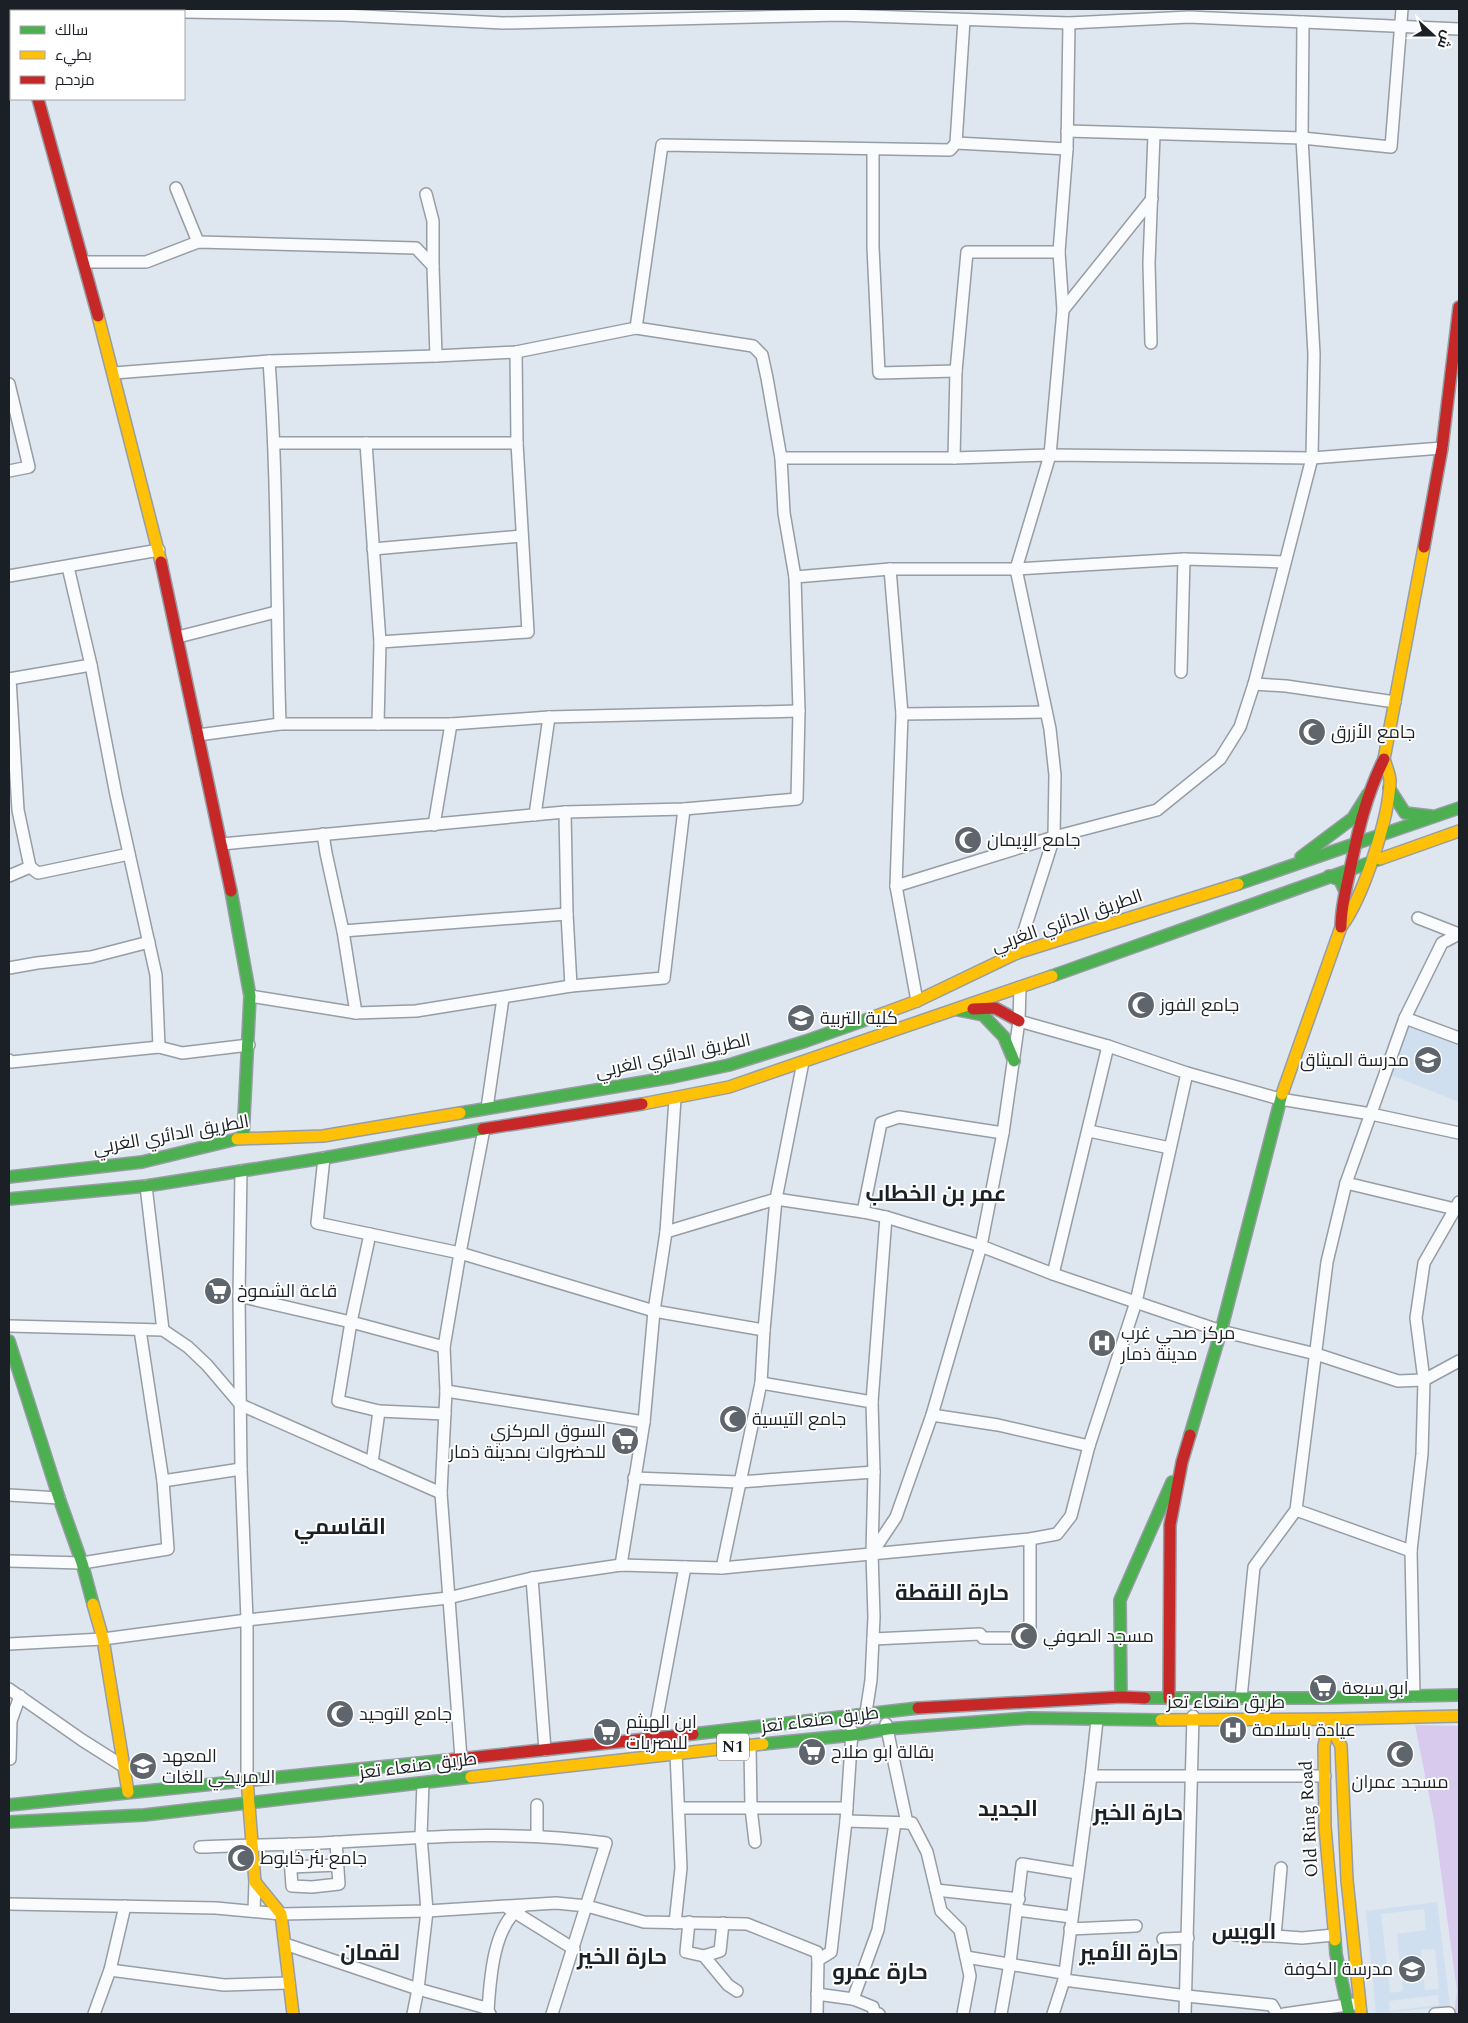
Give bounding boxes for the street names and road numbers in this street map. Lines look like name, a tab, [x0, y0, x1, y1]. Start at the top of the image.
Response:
street label: الطريق الدائري الغربي	[988, 883, 1146, 959]
street label: الطريق الدائري الغربي	[593, 1026, 753, 1086]
street label: الطريق الدائري الغربي	[91, 1108, 251, 1162]
street label: طريق صنعاء تعز	[1166, 1689, 1285, 1716]
street label: طريق صنعاء تعز	[759, 1699, 880, 1741]
road number: N1	[717, 1734, 749, 1760]
street label: طريق صنعاء تعز	[357, 1745, 478, 1787]
street label: Old Ring Road	[1292, 1760, 1326, 1878]

